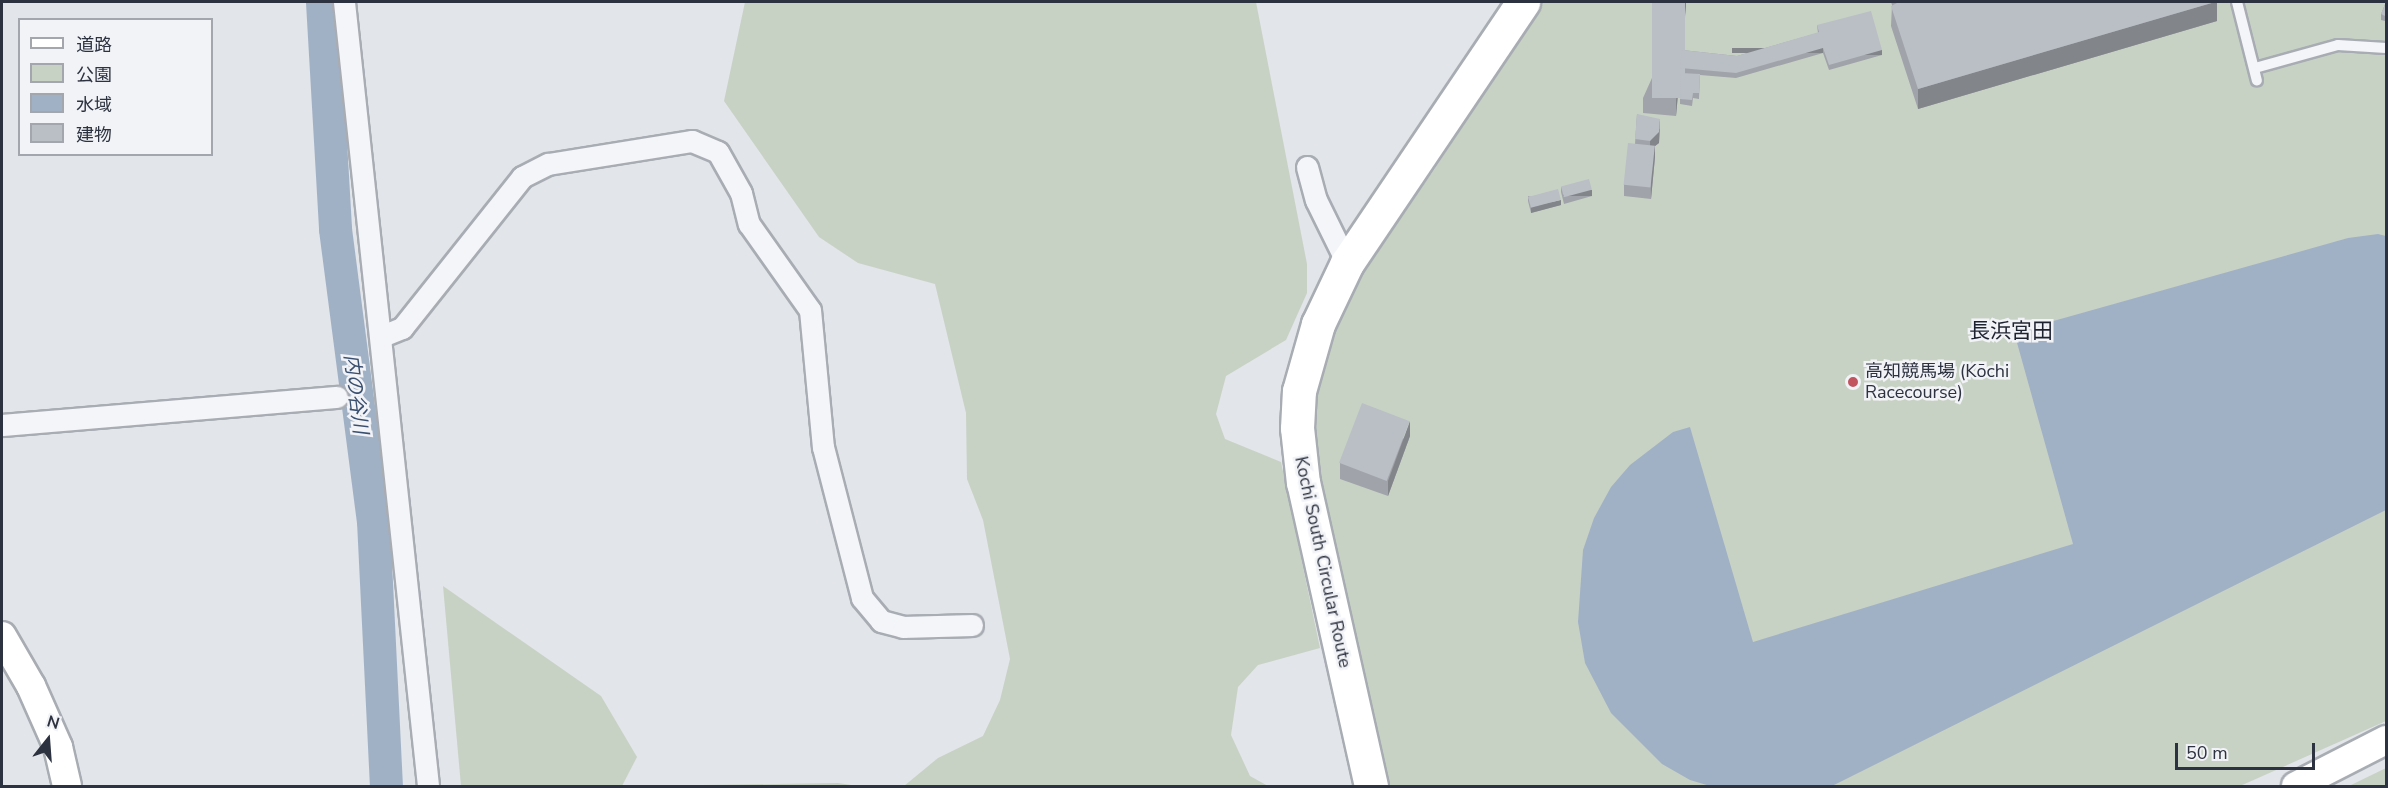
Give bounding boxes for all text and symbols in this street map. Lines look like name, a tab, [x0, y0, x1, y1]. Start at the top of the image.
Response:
legend	[18, 18, 213, 156]
text: 道路	[76, 33, 112, 57]
text: 公園	[76, 63, 112, 87]
text: 水域	[76, 93, 112, 117]
text: 建物	[76, 123, 112, 147]
district label: 長浜宮田	[1969, 318, 2053, 344]
water label: 内の谷川	[339, 353, 373, 435]
place label: 高知競馬場 (Kōchi Racecourse)	[1865, 361, 2009, 404]
marker: 高知競馬場 (Kōchi Racecourse)	[1846, 375, 1860, 389]
street label: Kochi South Circular Route	[1290, 454, 1356, 670]
north arrow	[18, 710, 78, 770]
text: N	[44, 711, 62, 735]
scale bar	[2178, 731, 2318, 769]
text: 50 m	[2186, 741, 2228, 765]

